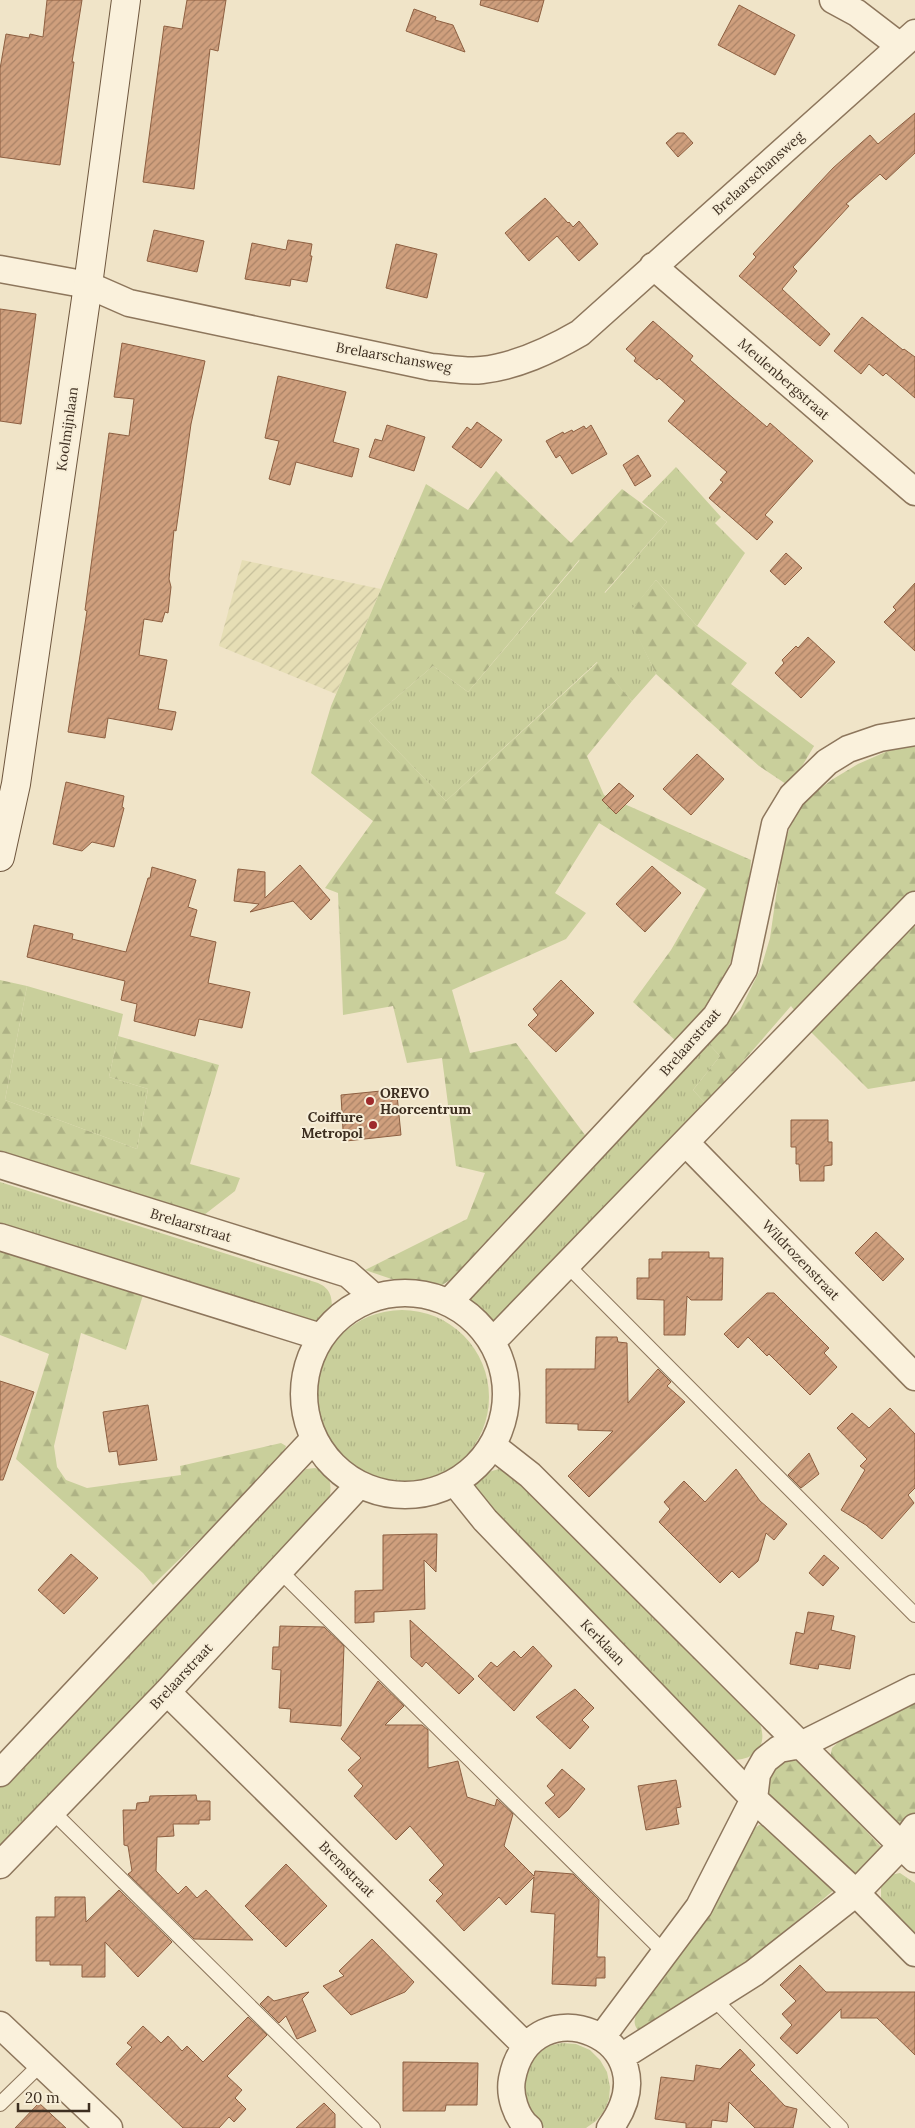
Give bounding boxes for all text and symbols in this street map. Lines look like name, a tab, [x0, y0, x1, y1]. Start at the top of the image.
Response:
street label: Brelaarschansweg	[708, 127, 808, 219]
street label: Meulenbergstraat	[734, 334, 834, 424]
street label: Brelaarschansweg	[335, 338, 454, 376]
street label: Koolmijnlaan	[52, 385, 82, 472]
street label: Brelaarstraat	[656, 1004, 725, 1080]
place label: OREVO Hoorcentrum	[380, 1084, 471, 1118]
marker: OREVO Hoorcentrum	[364, 1095, 376, 1107]
place label: Coiffure Metropol	[301, 1108, 364, 1142]
marker: Coiffure Metropol	[367, 1119, 379, 1131]
street label: Brelaarstraat	[148, 1204, 234, 1246]
street label: Wildrozenstraat	[758, 1216, 844, 1304]
street label: Kerklaan	[577, 1615, 630, 1669]
street label: Brelaarstraat	[146, 1639, 217, 1713]
street label: Bremstraat	[315, 1837, 379, 1901]
scale bar	[18, 2080, 89, 2112]
text: 20 m	[25, 2088, 60, 2107]

